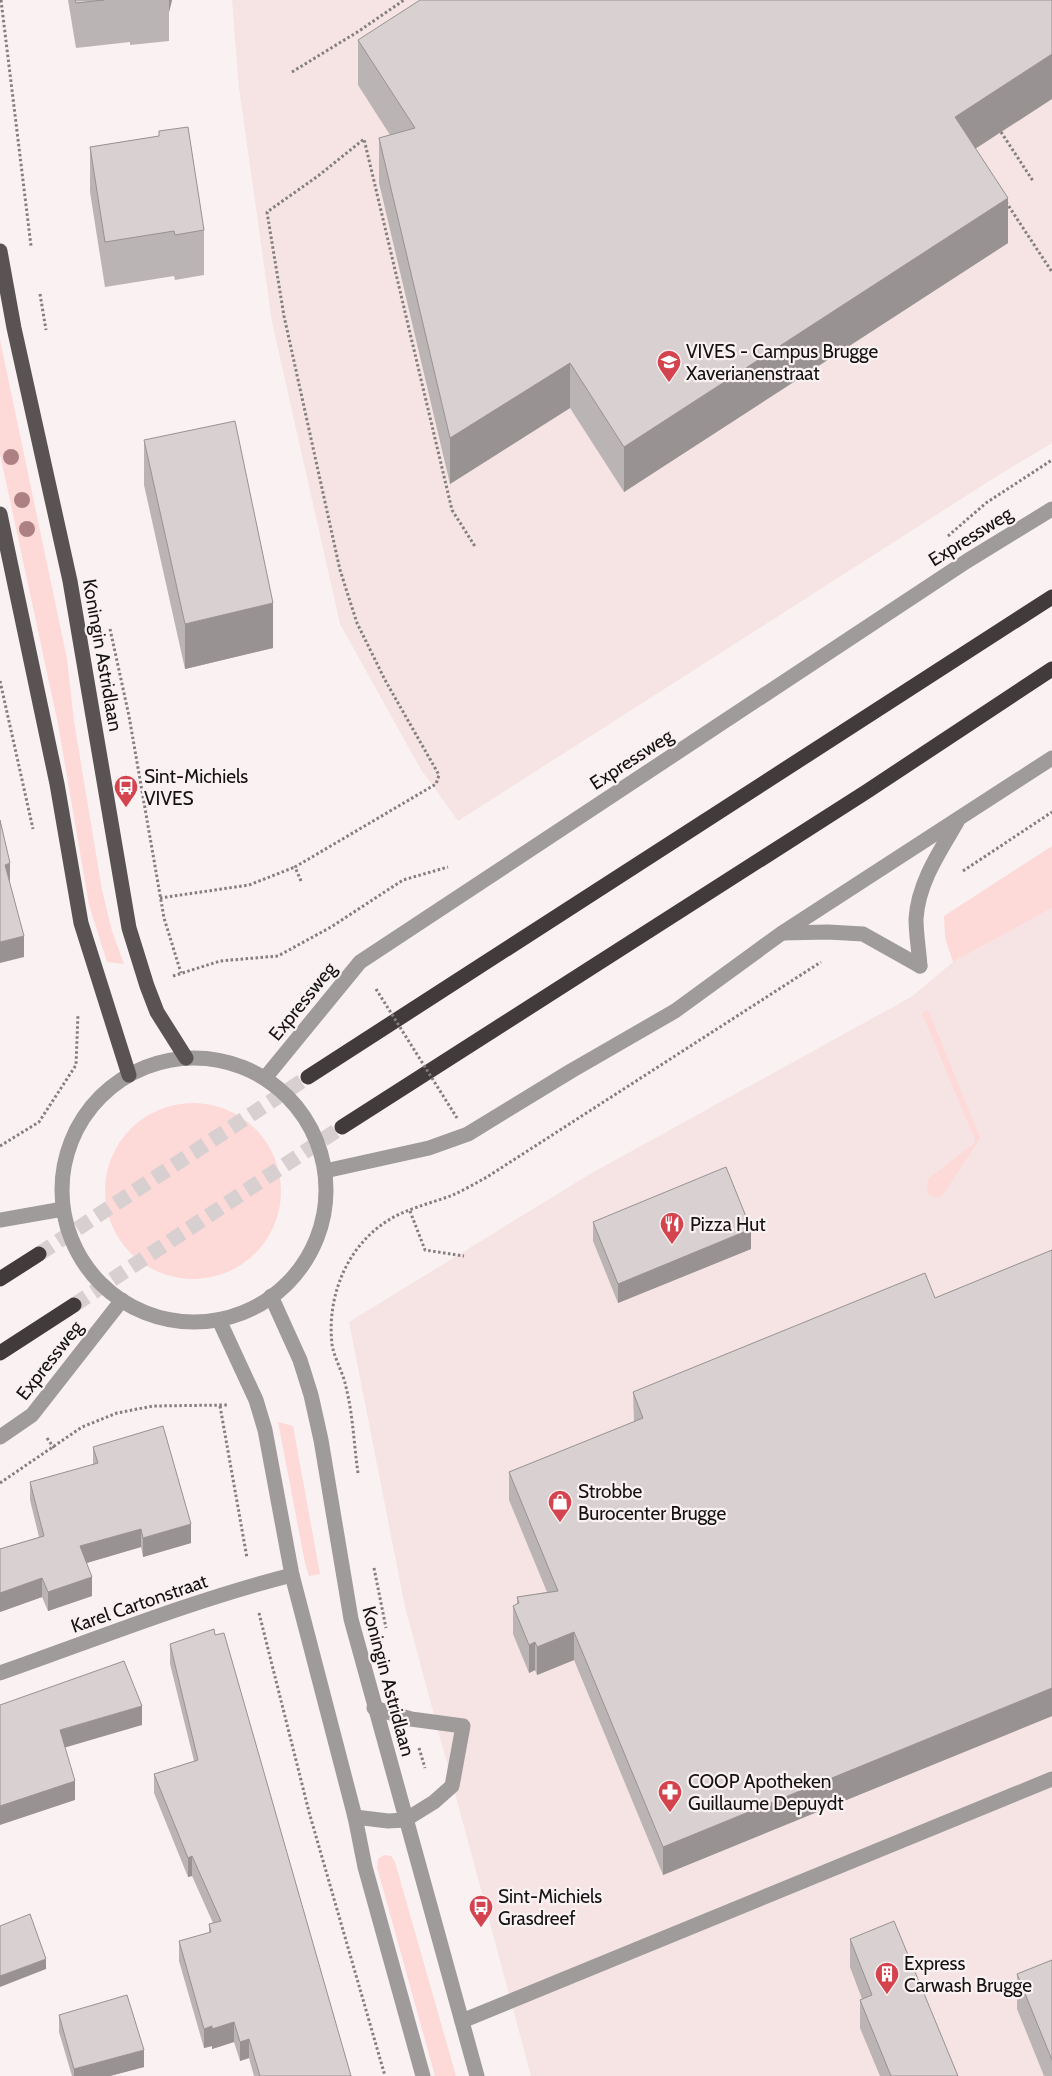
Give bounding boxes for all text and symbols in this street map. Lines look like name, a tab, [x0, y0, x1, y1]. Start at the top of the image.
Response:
place label: VIVES - Campus Brugge Xaverianenstraat	[686, 340, 879, 385]
school or university icon: VIVES - Campus Brugge Xaverianenstraat	[656, 349, 682, 383]
street label: Expressweg	[924, 501, 1017, 571]
street label: Koningin Astridlaan	[78, 577, 127, 733]
street label: Expressweg	[586, 724, 677, 795]
place label: Sint-Michiels VIVES	[144, 765, 248, 810]
bus stop icon: Sint-Michiels VIVES	[113, 774, 139, 808]
street label: Expressweg	[264, 957, 341, 1045]
restaurant icon: Pizza Hut	[659, 1211, 685, 1245]
place label: Pizza Hut	[690, 1213, 766, 1236]
street label: Expressweg	[11, 1316, 88, 1405]
place label: Strobbe Burocenter Brugge	[578, 1480, 727, 1525]
shop icon: Strobbe Burocenter Brugge	[547, 1489, 573, 1523]
street label: Karel Cartonstraat	[68, 1569, 211, 1638]
street label: Koningin Astridlaan	[357, 1604, 420, 1759]
place label: COOP Apotheken Guillaume Depuydt	[688, 1770, 844, 1815]
pharmacy icon: COOP Apotheken Guillaume Depuydt	[657, 1779, 683, 1813]
place label: Sint-Michiels Grasdreef	[498, 1885, 602, 1930]
bus stop icon: Sint-Michiels Grasdreef	[468, 1894, 494, 1928]
place label: Express Carwash Brugge	[904, 1952, 1032, 1997]
building icon: Express Carwash Brugge	[874, 1961, 900, 1995]

